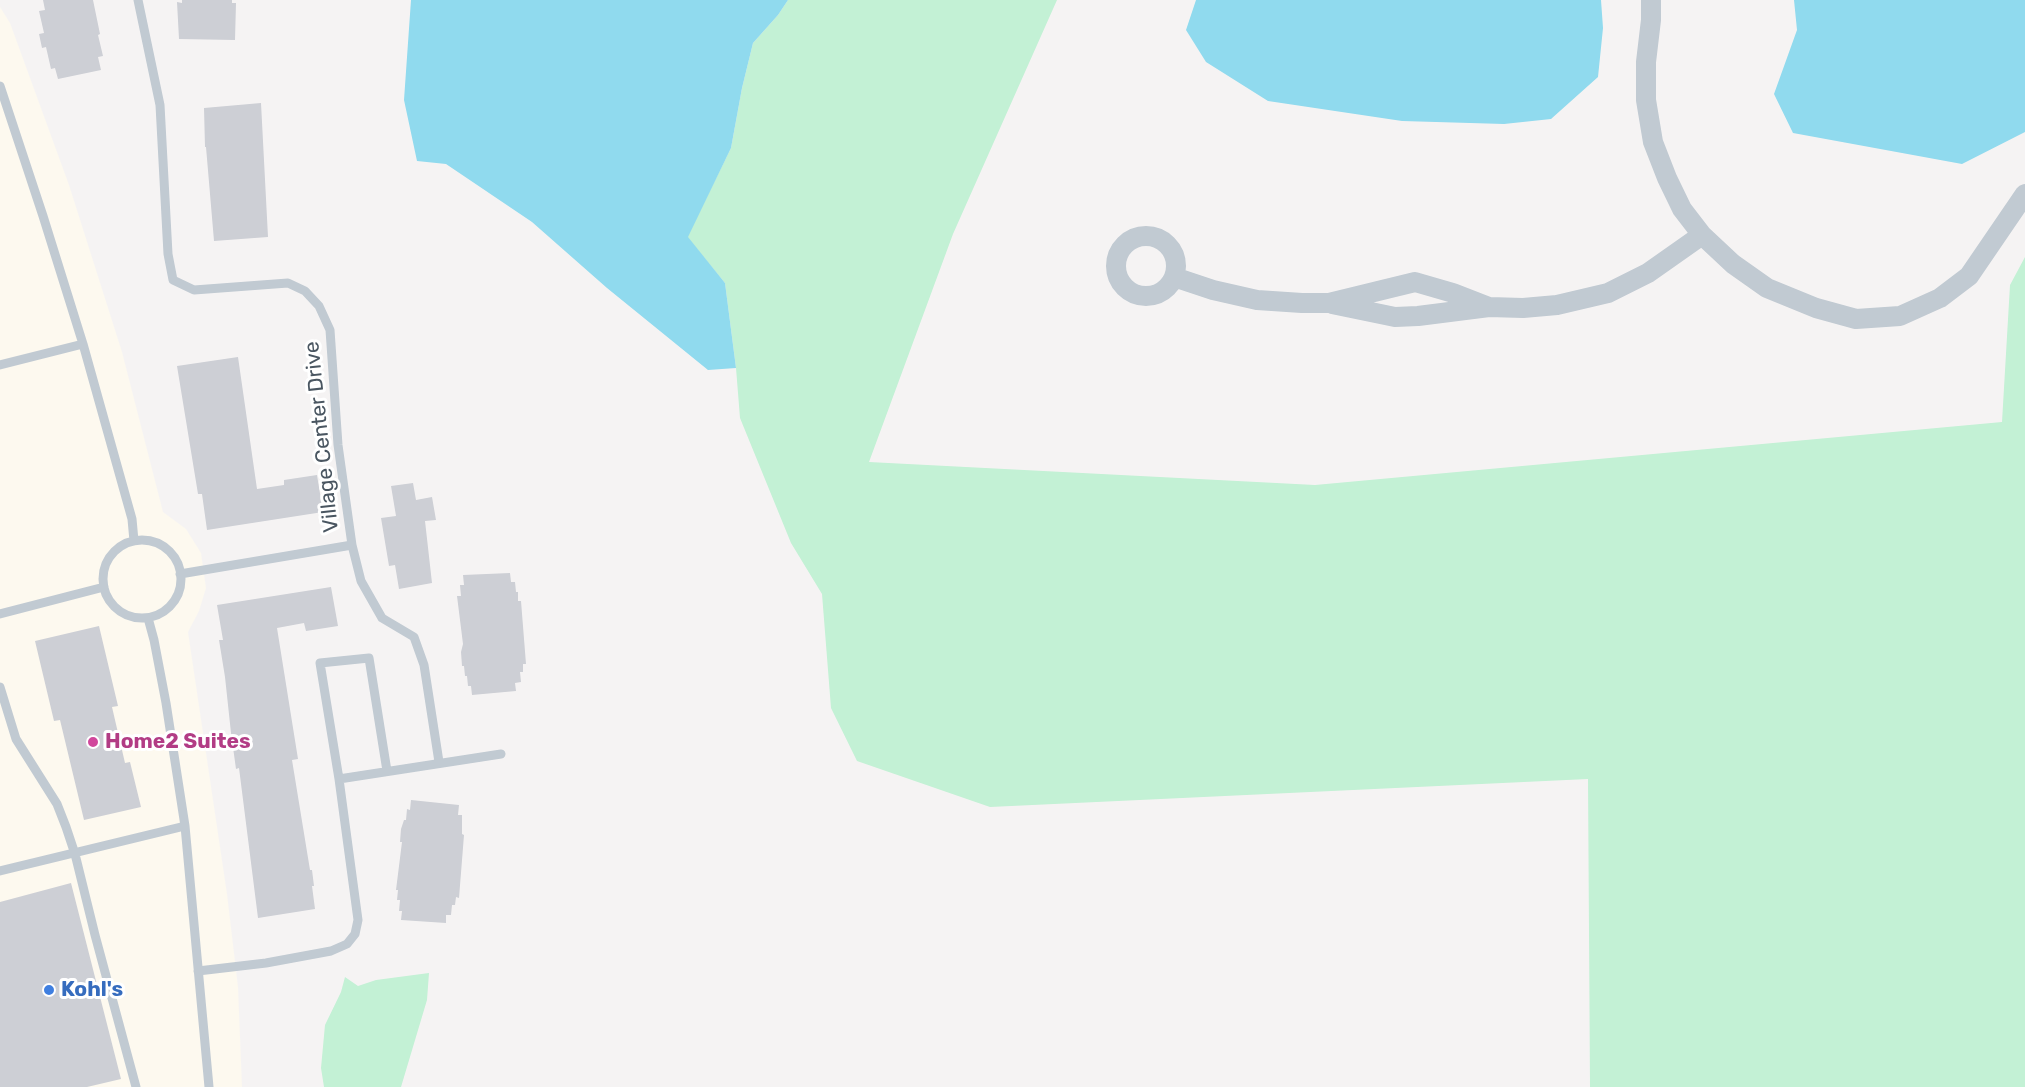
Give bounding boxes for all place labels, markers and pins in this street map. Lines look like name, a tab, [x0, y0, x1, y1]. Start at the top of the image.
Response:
place label: Home2 Suites	[105, 729, 251, 755]
marker: Home2 Suites	[86, 735, 100, 749]
place label: Kohl's	[61, 977, 123, 1003]
marker: Kohl's	[42, 983, 56, 997]

